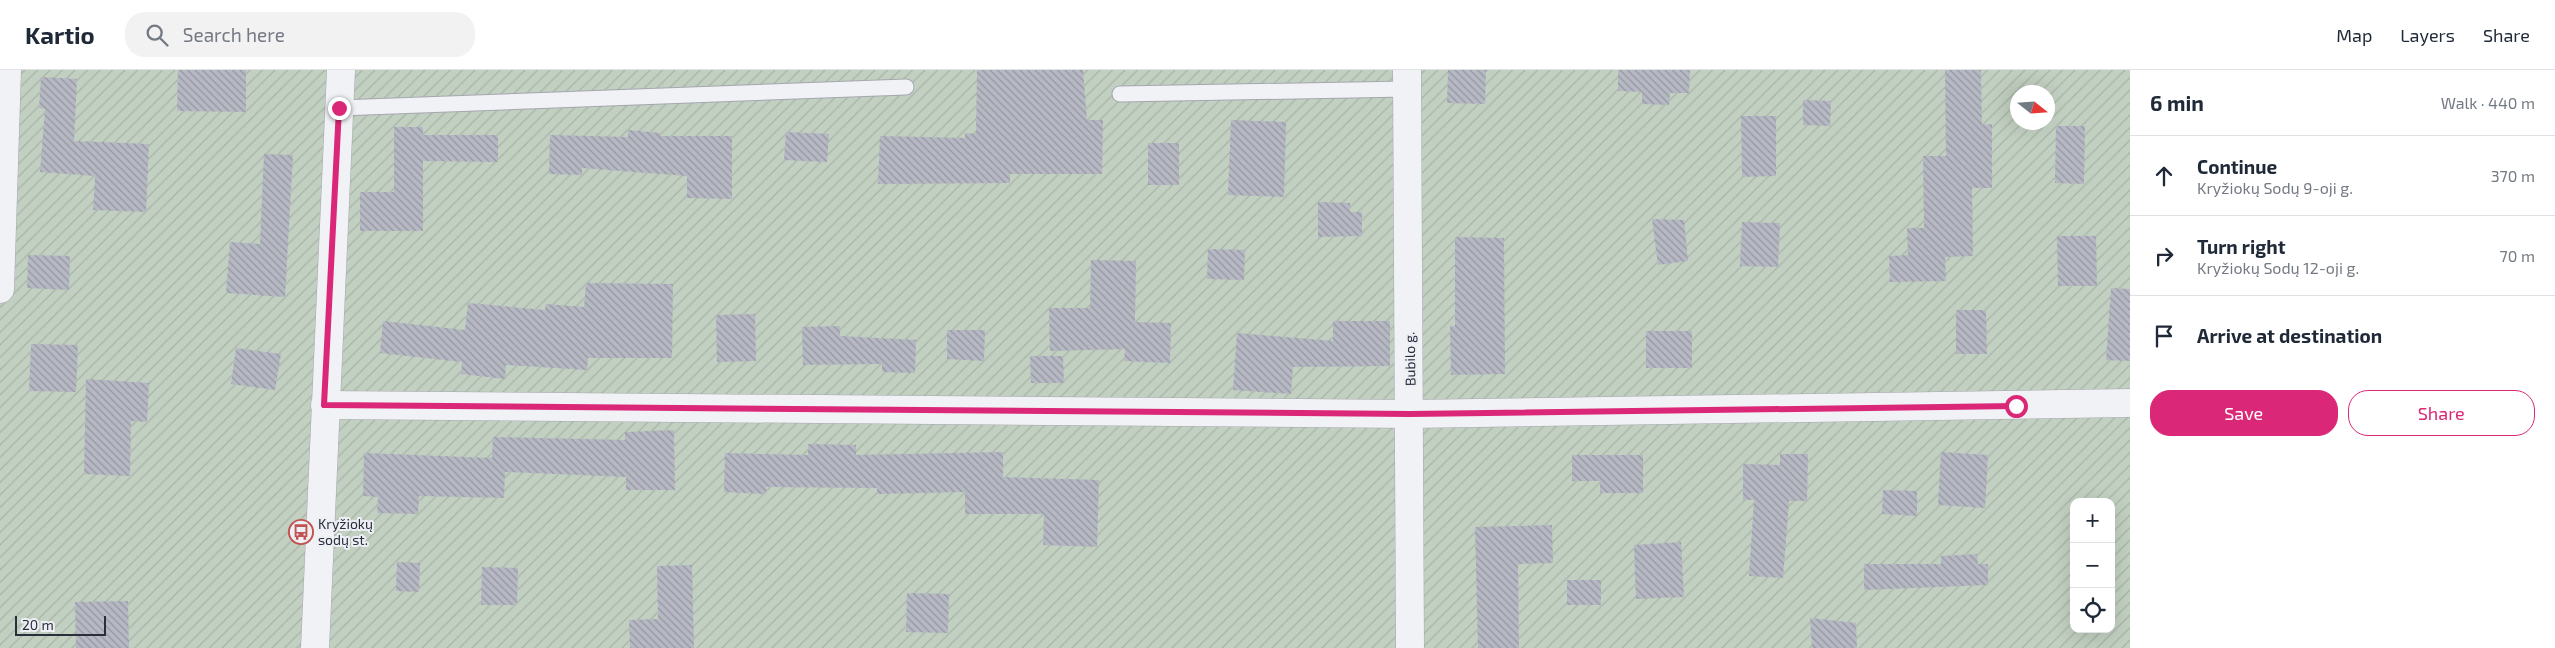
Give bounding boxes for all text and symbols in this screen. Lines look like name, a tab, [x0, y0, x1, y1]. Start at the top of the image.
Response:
search box	[125, 12, 475, 57]
text: Kartio	[25, 20, 95, 49]
icon: search	[143, 21, 171, 49]
text: Search here	[183, 23, 285, 46]
text: Map	[2336, 24, 2372, 46]
text: Layers	[2400, 24, 2455, 46]
text: Share	[2483, 24, 2530, 46]
north arrow	[2010, 85, 2055, 130]
text: 6 min	[2150, 90, 2204, 115]
text: Walk · 440 m	[2441, 93, 2535, 112]
route end	[328, 97, 351, 120]
text: Continue	[2197, 155, 2277, 178]
icon: ahead	[2150, 162, 2178, 190]
text: 370 m	[2491, 166, 2535, 185]
text: Kryžiokų Sodų 9-oji g.	[2197, 178, 2353, 197]
text: Turn right	[2197, 235, 2285, 258]
icon: right	[2150, 242, 2178, 270]
text: 70 m	[2500, 246, 2535, 265]
text: Kryžiokų Sodų 12-oji g.	[2197, 258, 2359, 277]
icon: arrive	[2150, 322, 2178, 350]
text: Arrive at destination	[2197, 324, 2382, 347]
street label: Bubilo g.	[1401, 332, 1418, 386]
button: Save	[2150, 390, 2338, 436]
button: Share	[2348, 390, 2535, 436]
route start	[2005, 395, 2028, 418]
map controls	[2070, 498, 2115, 633]
button: +	[2070, 498, 2115, 543]
place label: Kryžiokų sodų st.	[318, 515, 373, 548]
bus stop icon: Kryžiokų sodų st.	[288, 519, 314, 545]
button: −	[2070, 543, 2115, 588]
button: locate	[2070, 588, 2115, 633]
scale bar	[15, 613, 106, 636]
text: 20 m	[22, 616, 54, 633]

